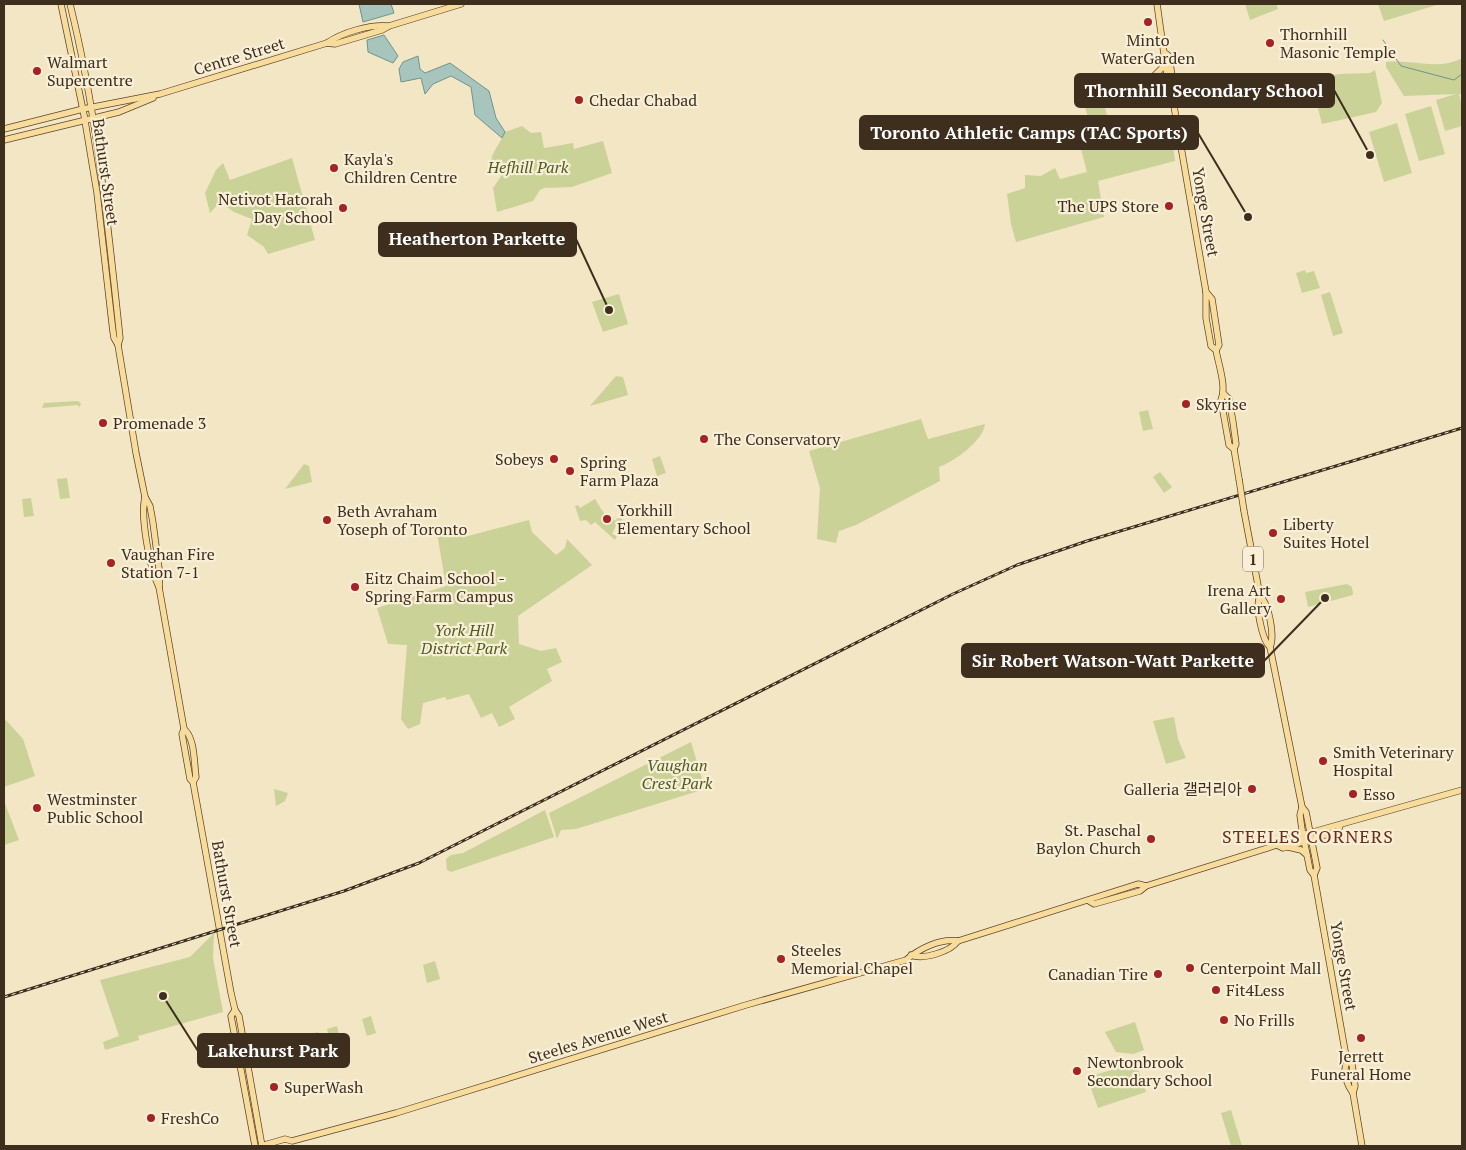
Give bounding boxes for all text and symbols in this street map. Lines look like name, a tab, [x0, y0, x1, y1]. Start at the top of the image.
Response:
marker: Minto WaterGarden	[1142, 16, 1154, 28]
place label: Thornhill Masonic Temple	[1280, 23, 1396, 63]
place label: Minto WaterGarden	[1101, 29, 1195, 69]
street label: Centre Street	[191, 32, 287, 80]
marker: Thornhill Masonic Temple	[1264, 37, 1276, 49]
place label: Walmart Supercentre	[47, 51, 133, 91]
marker: Walmart Supercentre	[31, 65, 43, 77]
callout: Thornhill Secondary School	[1075, 74, 1334, 107]
text: Thornhill Secondary School	[1084, 78, 1324, 102]
place label: Chedar Chabad	[589, 89, 697, 111]
marker: Chedar Chabad	[573, 94, 585, 106]
callout: Toronto Athletic Camps (TAC Sports)	[860, 116, 1198, 149]
street label: Bathurst Street	[88, 117, 124, 227]
text: Toronto Athletic Camps (TAC Sports)	[870, 120, 1188, 144]
place label: Kayla's Children Centre	[344, 148, 457, 188]
park label: Hefhill Park	[487, 156, 569, 178]
marker: Kayla's Children Centre	[328, 162, 340, 174]
street label: Yonge Street	[1187, 166, 1225, 258]
place label: Netivot Hatorah Day School	[218, 188, 334, 228]
place label: The UPS Store	[1057, 195, 1159, 217]
marker: The UPS Store	[1163, 200, 1175, 212]
marker: Netivot Hatorah Day School	[337, 202, 349, 214]
callout: Heatherton Parkette	[379, 223, 576, 256]
text: Heatherton Parkette	[389, 226, 566, 250]
place label: Skyrise	[1196, 393, 1247, 415]
marker: Skyrise	[1180, 398, 1192, 410]
place label: Promenade 3	[113, 412, 206, 434]
marker: Promenade 3	[97, 417, 109, 429]
place label: The Conservatory	[714, 428, 841, 450]
marker: The Conservatory	[698, 433, 710, 445]
place label: Sobeys	[495, 448, 544, 470]
place label: Spring Farm Plaza	[580, 451, 659, 491]
marker: Sobeys	[548, 453, 560, 465]
marker: Spring Farm Plaza	[564, 465, 576, 477]
place label: Yorkhill Elementary School	[617, 499, 751, 539]
place label: Beth Avraham Yoseph of Toronto	[337, 500, 467, 540]
marker: Yorkhill Elementary School	[601, 513, 613, 525]
place label: Liberty Suites Hotel	[1283, 513, 1370, 553]
marker: Beth Avraham Yoseph of Toronto	[321, 514, 333, 526]
marker: Liberty Suites Hotel	[1267, 527, 1279, 539]
place label: Vaughan Fire Station 7-1	[121, 543, 215, 583]
road number: 1	[1243, 546, 1263, 572]
marker: Vaughan Fire Station 7-1	[105, 557, 117, 569]
place label: Eitz Chaim School - Spring Farm Campus	[365, 567, 513, 607]
place label: Irena Art Gallery	[1207, 579, 1272, 619]
marker: Eitz Chaim School - Spring Farm Campus	[349, 581, 361, 593]
marker: Irena Art Gallery	[1275, 593, 1287, 605]
park label: York Hill District Park	[420, 619, 508, 659]
callout: Sir Robert Watson-Watt Parkette	[962, 644, 1264, 677]
text: Sir Robert Watson-Watt Parkette	[972, 648, 1255, 672]
place label: Smith Veterinary Hospital	[1333, 741, 1454, 781]
park label: Vaughan Crest Park	[641, 754, 713, 794]
marker: Smith Veterinary Hospital	[1317, 755, 1329, 767]
place label: Galleria 갤러리아	[1123, 778, 1242, 800]
marker: Galleria 갤러리아	[1246, 783, 1258, 795]
place label: Esso	[1363, 783, 1395, 805]
place label: Westminster Public School	[47, 788, 144, 828]
marker: Esso	[1347, 788, 1359, 800]
marker: Westminster Public School	[31, 802, 43, 814]
place label: St. Paschal Baylon Church	[1036, 819, 1142, 859]
district label: STEELES CORNERS	[1222, 824, 1394, 848]
marker: St. Paschal Baylon Church	[1145, 833, 1157, 845]
street label: Bathurst Street	[207, 839, 247, 949]
street label: Yonge Street	[1325, 920, 1363, 1012]
place label: Steeles Memorial Chapel	[791, 939, 913, 979]
marker: Steeles Memorial Chapel	[775, 953, 787, 965]
place label: Centerpoint Mall	[1200, 957, 1321, 979]
marker: Centerpoint Mall	[1184, 962, 1196, 974]
place label: Canadian Tire	[1048, 963, 1148, 985]
marker: Canadian Tire	[1152, 968, 1164, 980]
place label: Fit4Less	[1226, 979, 1285, 1001]
marker: Fit4Less	[1210, 984, 1222, 996]
street label: Steeles Avenue West	[525, 1005, 671, 1069]
place label: No Frills	[1234, 1009, 1295, 1031]
marker: No Frills	[1218, 1014, 1230, 1026]
marker: Jerrett Funeral Home	[1355, 1032, 1367, 1044]
callout: Lakehurst Park	[198, 1034, 349, 1067]
text: Lakehurst Park	[208, 1038, 339, 1062]
place label: Jerrett Funeral Home	[1311, 1045, 1411, 1085]
place label: Newtonbrook Secondary School	[1087, 1051, 1213, 1091]
marker: Newtonbrook Secondary School	[1071, 1065, 1083, 1077]
place label: SuperWash	[284, 1076, 364, 1098]
marker: SuperWash	[268, 1081, 280, 1093]
place label: FreshCo	[161, 1107, 219, 1129]
marker: FreshCo	[145, 1112, 157, 1124]

